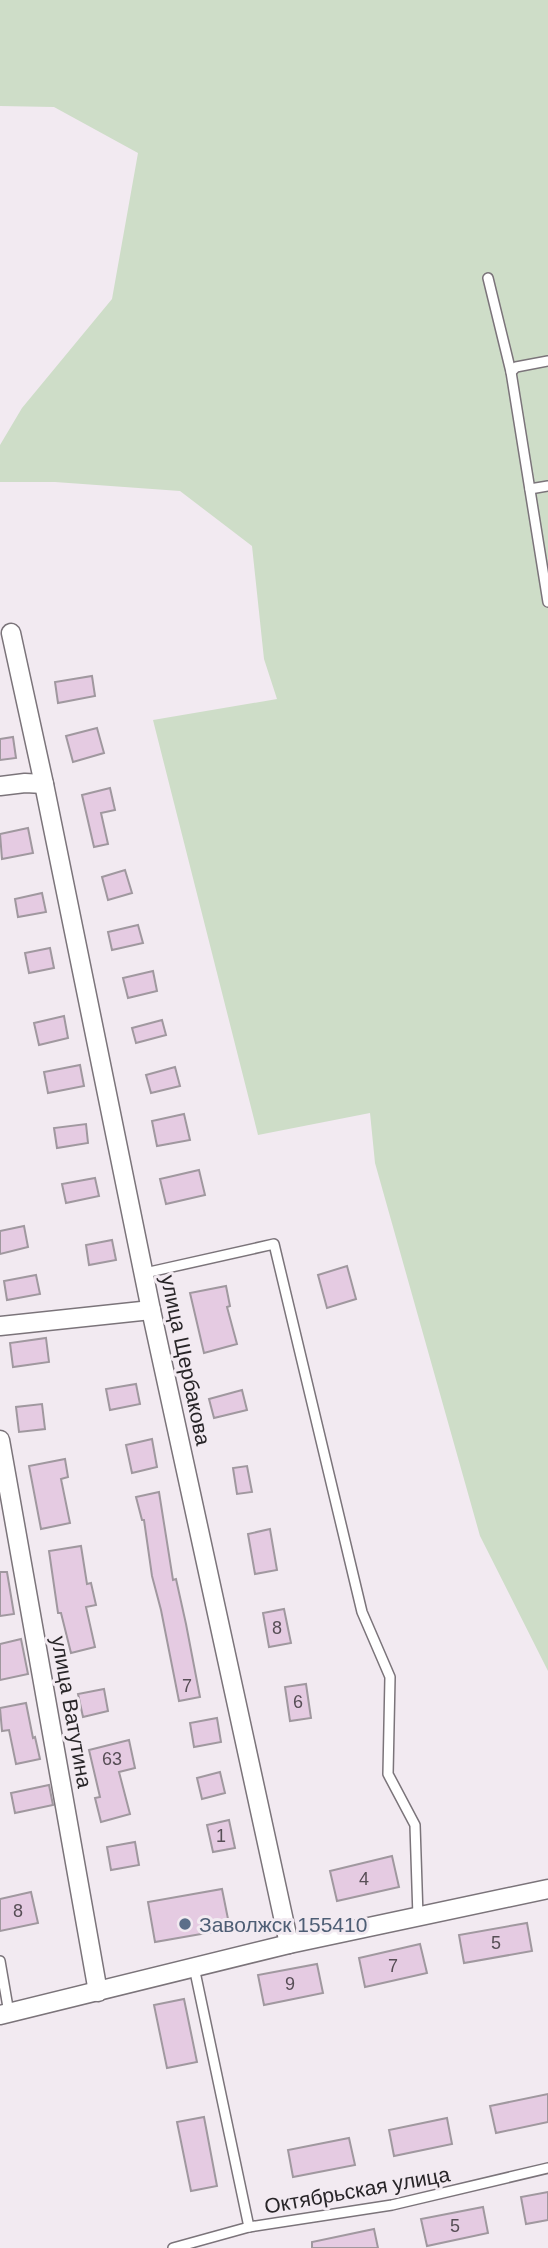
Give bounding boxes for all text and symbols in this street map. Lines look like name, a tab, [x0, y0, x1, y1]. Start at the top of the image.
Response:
street label: улица Щербакова	[157, 1273, 215, 1448]
house number: 8	[272, 1618, 282, 1638]
street label: улица Ватутина	[47, 1634, 97, 1790]
house number: 7	[182, 1676, 192, 1696]
house number: 6	[293, 1692, 303, 1712]
house number: 63	[102, 1749, 122, 1769]
house number: 1	[216, 1826, 226, 1846]
house number: 4	[359, 1869, 369, 1889]
house number: 8	[13, 1901, 23, 1921]
place label: Заволжск 155410	[199, 1913, 367, 1936]
marker: Заволжск 155410	[177, 1916, 193, 1932]
house number: 5	[491, 1933, 501, 1953]
house number: 7	[388, 1956, 398, 1976]
house number: 9	[285, 1974, 295, 1994]
street label: Октябрьская улица	[262, 2162, 452, 2218]
house number: 5	[450, 2216, 460, 2236]

